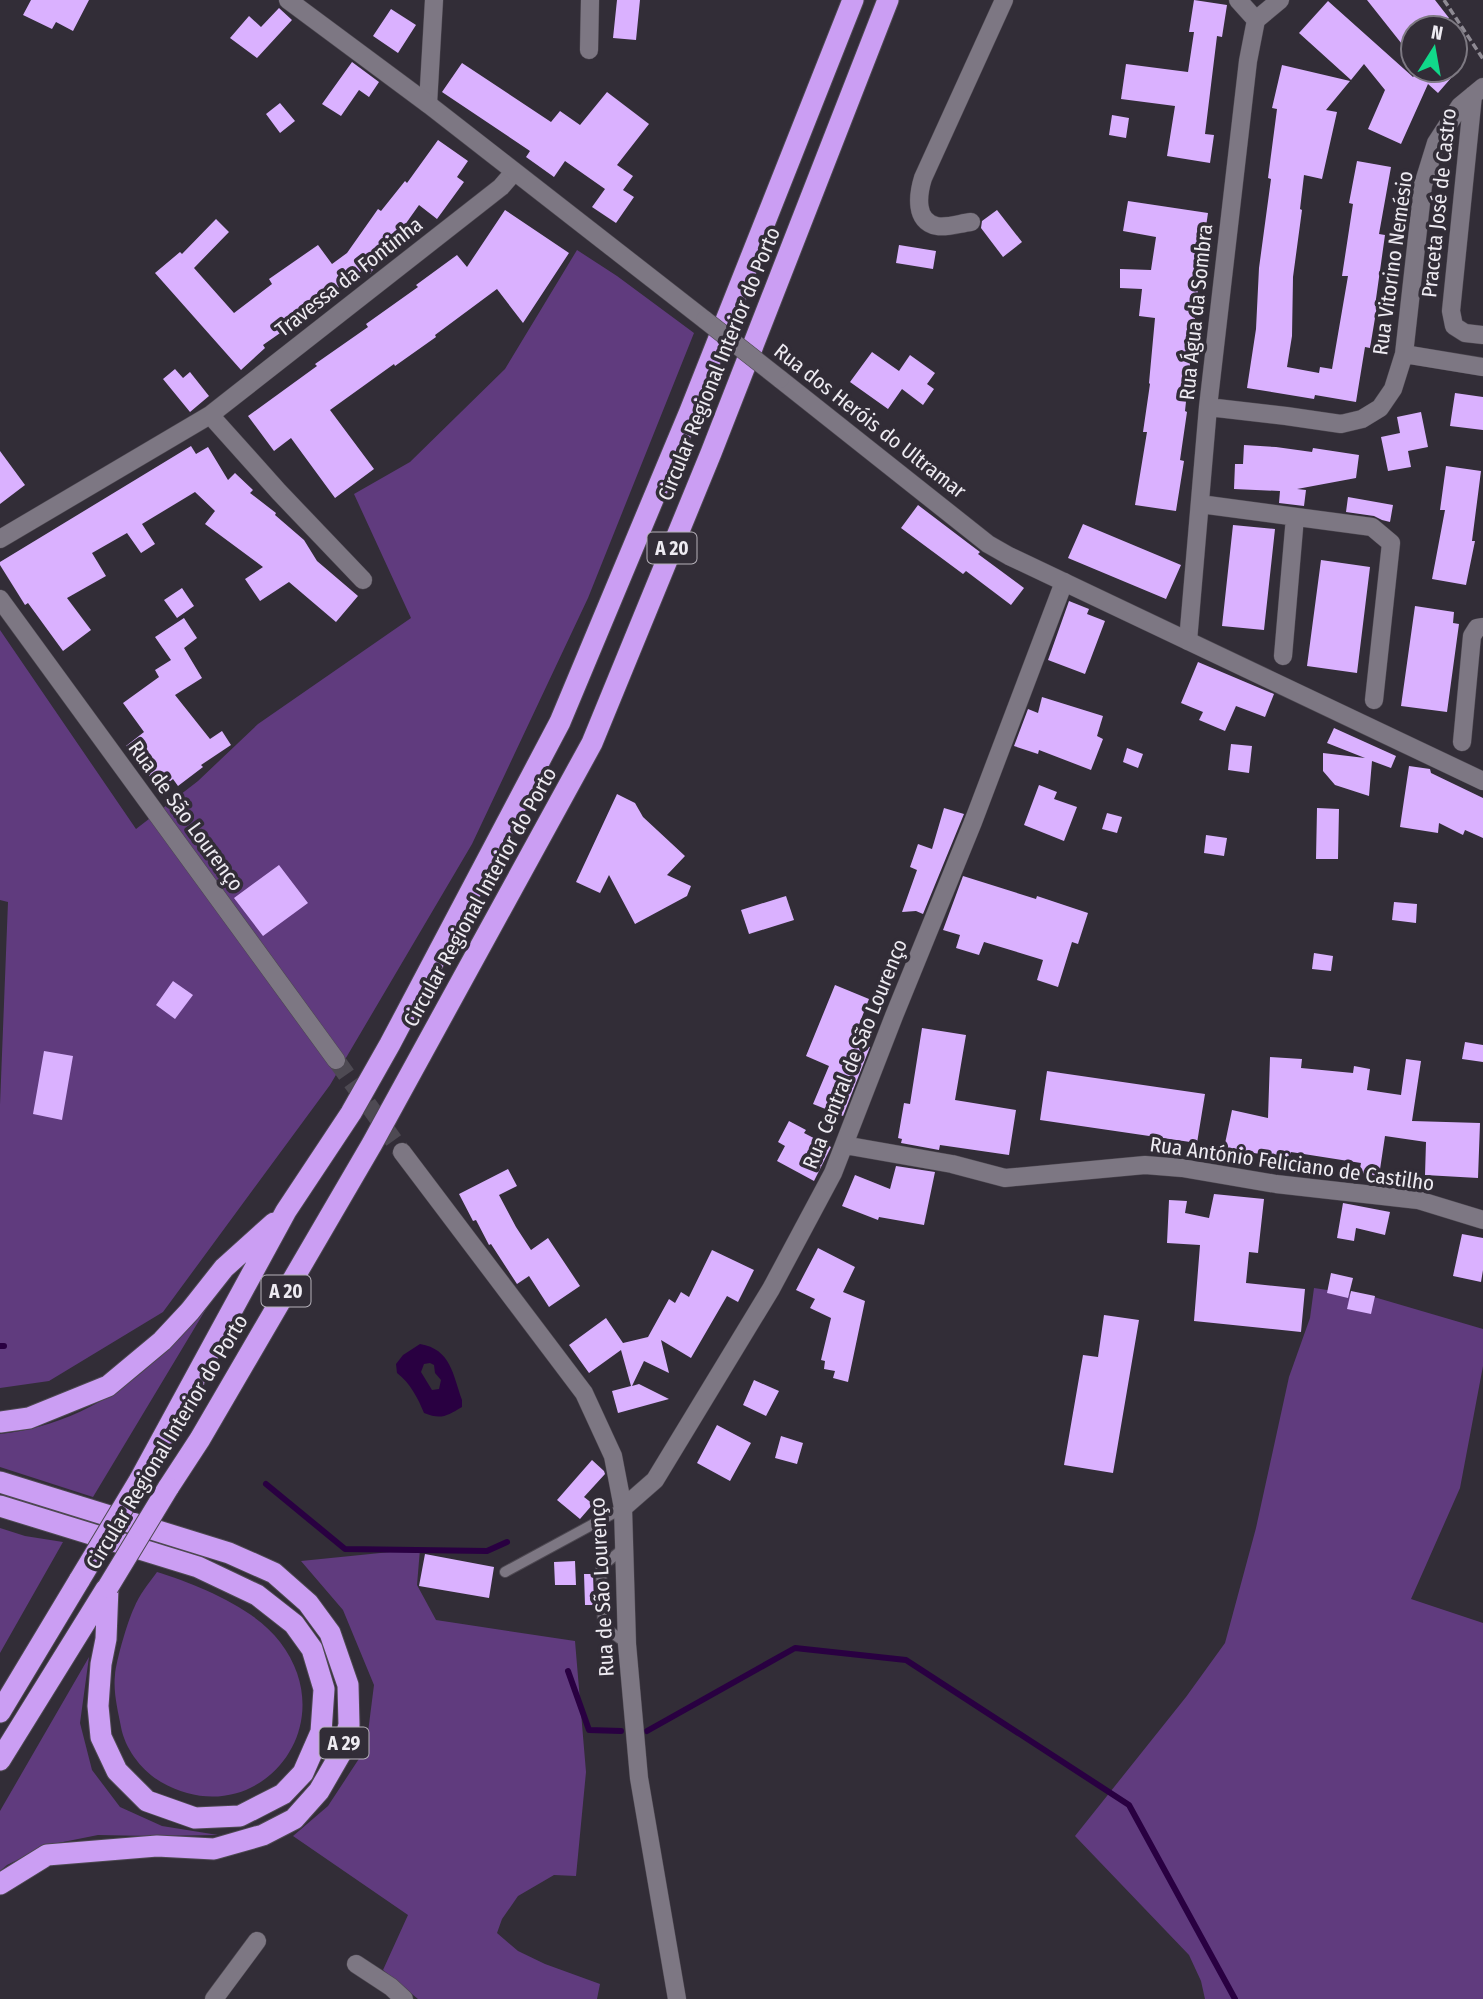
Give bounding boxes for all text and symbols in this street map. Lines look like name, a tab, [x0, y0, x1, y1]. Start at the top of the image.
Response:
north arrow	[1399, 14, 1469, 84]
text: N	[1429, 20, 1445, 45]
street label: Praceta José de Castro	[1416, 107, 1462, 299]
street label: Rua Vitorino Nemésio	[1367, 169, 1419, 357]
street label: Travessa da Fontinha	[270, 211, 428, 343]
street label: Circular Regional Interior do Porto	[652, 223, 786, 505]
street label: Rua Água da Sombra	[1174, 223, 1218, 401]
street label: Rua dos Heróis do Ultramar	[769, 338, 972, 505]
road number: A 20	[648, 533, 696, 564]
street label: Rua de São Lourenço	[123, 736, 249, 896]
street label: Circular Regional Interior do Porto	[398, 763, 562, 1031]
street label: Rua Central de São Lourenço	[797, 935, 913, 1173]
street label: Rua António Feliciano de Castilho	[1148, 1131, 1436, 1197]
road number: A 20	[262, 1275, 310, 1306]
street label: Circular Regional Interior do Porto	[80, 1310, 254, 1574]
street label: Rua de São Lourenço	[584, 1497, 620, 1677]
road number: A 29	[320, 1728, 368, 1758]

